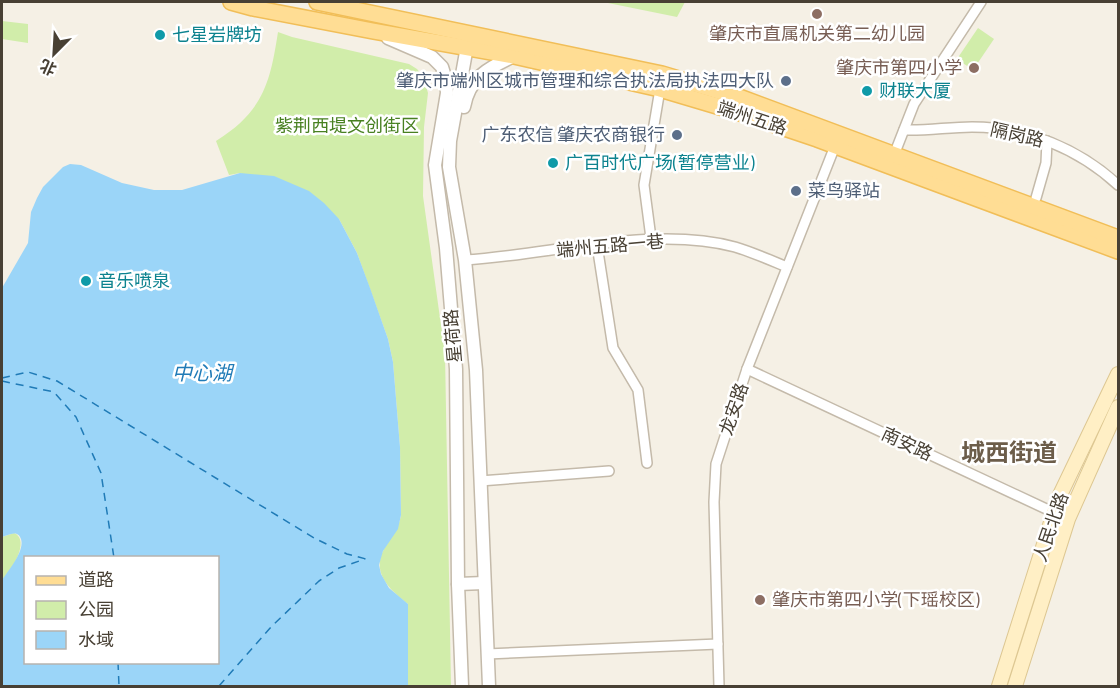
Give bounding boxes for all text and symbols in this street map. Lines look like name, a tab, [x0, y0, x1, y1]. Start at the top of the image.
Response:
marker: 肇庆市直属机关第二幼儿园	[810, 7, 824, 21]
place label: 肇庆市直属机关第二幼儿园	[709, 22, 925, 44]
place label: 七星岩牌坊	[172, 23, 262, 45]
north arrow	[24, 24, 84, 84]
marker: 七星岩牌坊	[153, 28, 167, 42]
text: 北	[37, 56, 59, 80]
place label: 肇庆市第四小学	[836, 56, 962, 78]
marker: 肇庆市第四小学	[967, 61, 981, 75]
place label: 肇庆市端州区城市管理和综合执法局执法四大队	[396, 69, 774, 91]
marker: 肇庆市端州区城市管理和综合执法局执法四大队	[779, 74, 793, 88]
place label: 财联大厦	[879, 79, 951, 101]
marker: 财联大厦	[860, 84, 874, 98]
street label: 端州五路	[715, 95, 790, 139]
park label: 紫荆西堤文创街区	[275, 114, 419, 136]
street label: 隔岗路	[988, 117, 1046, 151]
place label: 广东农信 肇庆农商银行	[481, 123, 665, 145]
marker: 广东农信 肇庆农商银行	[670, 128, 684, 142]
place label: 广百时代广场(暂停营业)	[565, 151, 755, 173]
marker: 广百时代广场(暂停营业)	[546, 156, 560, 170]
place label: 菜鸟驿站	[808, 179, 880, 201]
marker: 菜鸟驿站	[789, 184, 803, 198]
street label: 端州五路一巷	[555, 229, 665, 261]
place label: 音乐喷泉	[98, 269, 170, 291]
marker: 音乐喷泉	[79, 274, 93, 288]
street label: 星荷路	[439, 308, 465, 364]
water label: 中心湖	[172, 360, 235, 384]
street label: 龙安路	[714, 380, 752, 438]
street label: 南安路	[878, 422, 937, 464]
district label: 城西街道	[961, 437, 1057, 466]
street label: 人民北路	[1028, 489, 1072, 564]
legend	[24, 556, 219, 664]
text: 道路	[78, 568, 114, 590]
place label: 肇庆市第四小学(下瑶校区)	[772, 588, 980, 610]
marker: 肇庆市第四小学(下瑶校区)	[753, 593, 767, 607]
text: 公园	[78, 598, 114, 620]
text: 水域	[78, 628, 114, 650]

